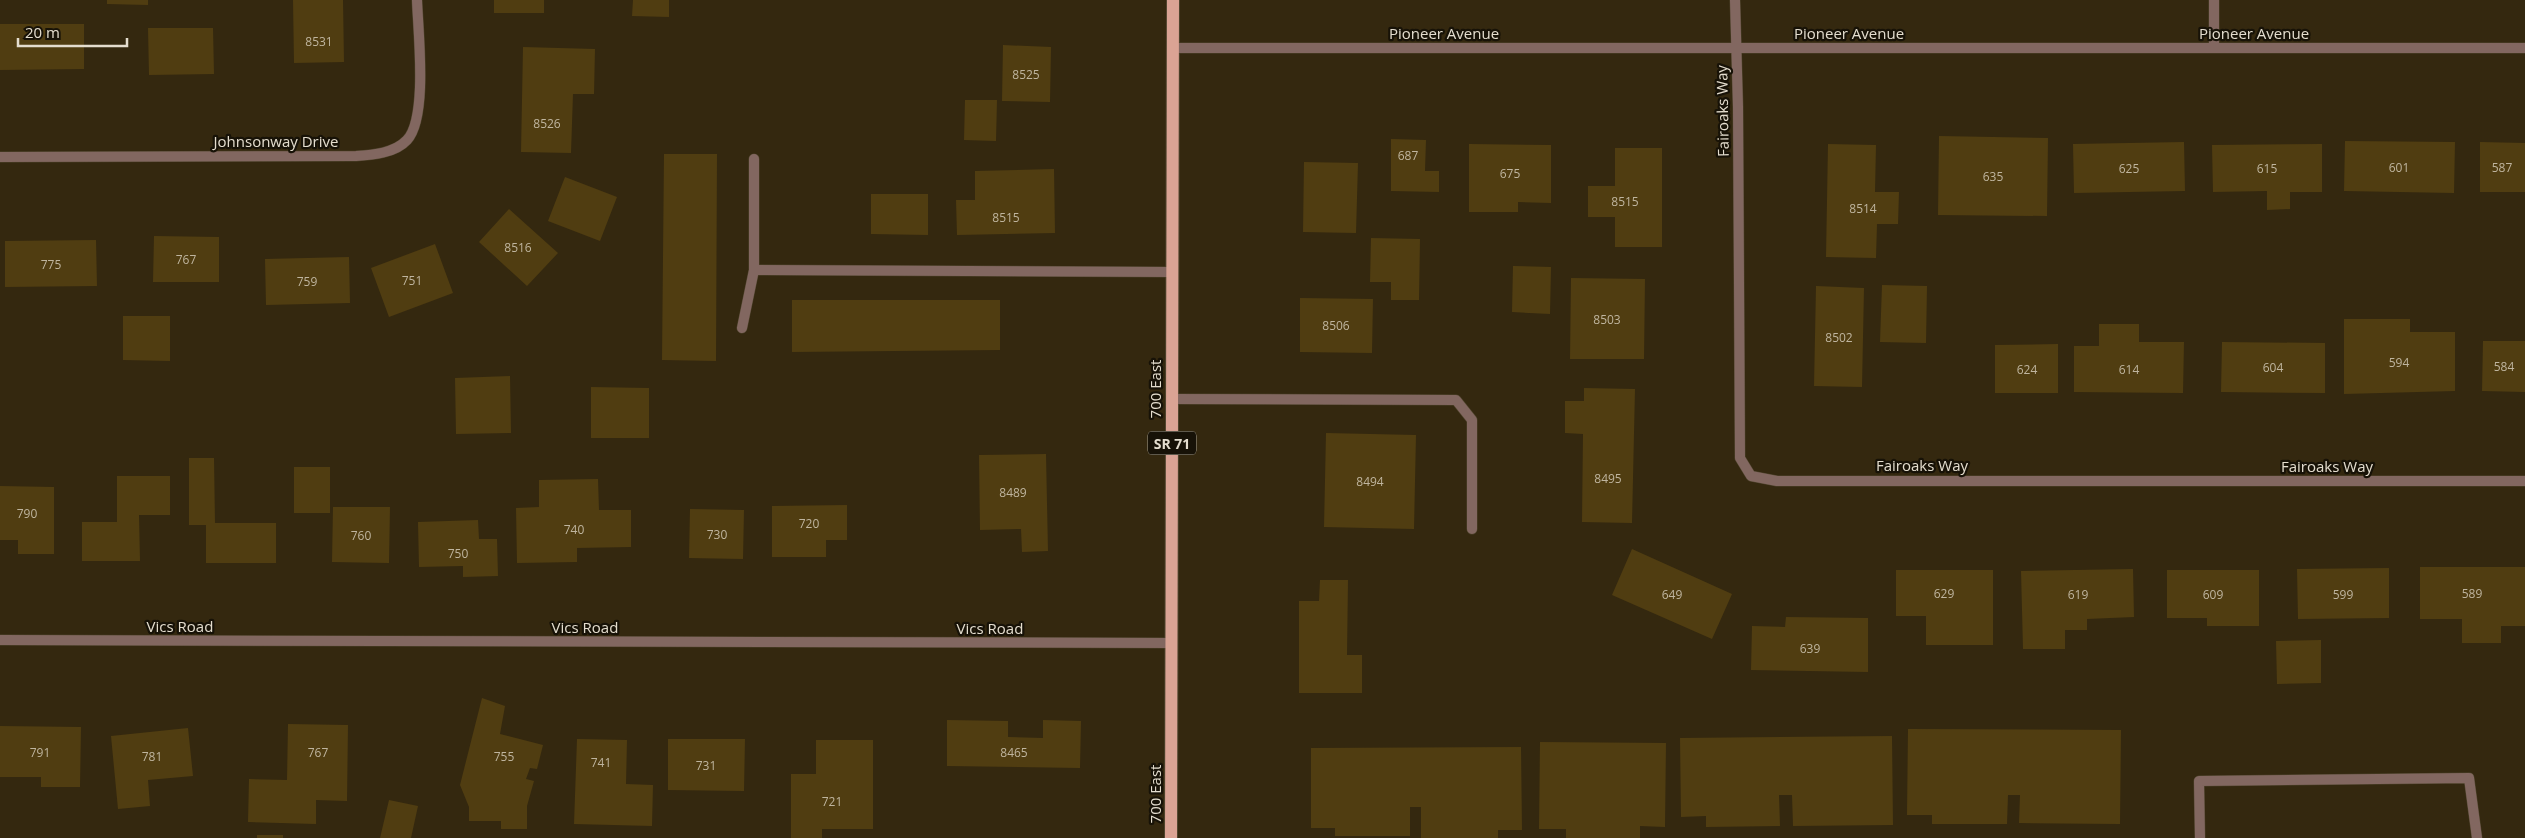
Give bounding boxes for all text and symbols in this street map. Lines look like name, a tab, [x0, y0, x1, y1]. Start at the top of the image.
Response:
scale bar	[18, 15, 126, 47]
text: 20 m	[25, 22, 60, 42]
street label: Pioneer Avenue	[1389, 23, 1499, 43]
street label: Pioneer Avenue	[1794, 23, 1904, 43]
street label: Pioneer Avenue	[2199, 23, 2309, 43]
house number: 8531	[305, 33, 333, 50]
street label: Fairoaks Way	[1711, 64, 1733, 157]
house number: 8525	[1012, 66, 1040, 83]
house number: 8526	[533, 115, 561, 132]
street label: Johnsonway Drive	[212, 131, 338, 151]
house number: 687	[1398, 147, 1418, 164]
house number: 601	[2389, 159, 2409, 176]
house number: 587	[2492, 159, 2512, 176]
house number: 625	[2119, 160, 2139, 177]
house number: 615	[2257, 160, 2277, 177]
house number: 675	[1500, 165, 1520, 182]
house number: 635	[1983, 168, 2003, 185]
house number: 8515	[1611, 193, 1639, 210]
house number: 8514	[1849, 200, 1877, 217]
house number: 8515	[992, 209, 1020, 226]
house number: 8516	[504, 239, 532, 256]
house number: 767	[176, 251, 196, 268]
house number: 775	[41, 256, 61, 273]
house number: 751	[402, 272, 422, 289]
house number: 759	[297, 273, 317, 290]
house number: 8503	[1593, 311, 1621, 328]
house number: 8506	[1322, 317, 1350, 334]
house number: 8502	[1825, 329, 1853, 346]
house number: 594	[2389, 354, 2409, 371]
house number: 584	[2494, 358, 2514, 375]
house number: 604	[2263, 359, 2283, 376]
street label: 700 East	[1145, 360, 1165, 418]
house number: 624	[2017, 361, 2037, 378]
house number: 614	[2119, 361, 2139, 378]
road number: SR 71	[1148, 432, 1196, 454]
street label: Fairoaks Way	[1876, 455, 1968, 475]
street label: Fairoaks Way	[2281, 456, 2373, 476]
house number: 8495	[1594, 470, 1622, 487]
house number: 8494	[1356, 473, 1384, 490]
house number: 8489	[999, 484, 1027, 501]
house number: 790	[17, 505, 37, 522]
house number: 720	[799, 515, 819, 532]
house number: 740	[564, 521, 584, 538]
house number: 730	[707, 526, 727, 543]
house number: 760	[351, 527, 371, 544]
house number: 750	[448, 545, 468, 562]
house number: 629	[1934, 585, 1954, 602]
house number: 589	[2462, 585, 2482, 602]
house number: 649	[1662, 586, 1682, 603]
house number: 619	[2068, 586, 2088, 603]
house number: 609	[2203, 586, 2223, 603]
house number: 599	[2333, 586, 2353, 603]
street label: Vics Road	[147, 616, 213, 636]
street label: Vics Road	[552, 617, 618, 637]
street label: Vics Road	[957, 618, 1023, 638]
house number: 639	[1800, 640, 1820, 657]
house number: 791	[30, 744, 50, 761]
house number: 767	[308, 744, 328, 761]
house number: 8465	[1000, 744, 1028, 761]
house number: 781	[142, 748, 162, 765]
house number: 755	[494, 748, 514, 765]
house number: 741	[591, 754, 611, 771]
house number: 731	[696, 757, 716, 774]
street label: 700 East	[1145, 765, 1165, 823]
house number: 721	[822, 793, 842, 810]

